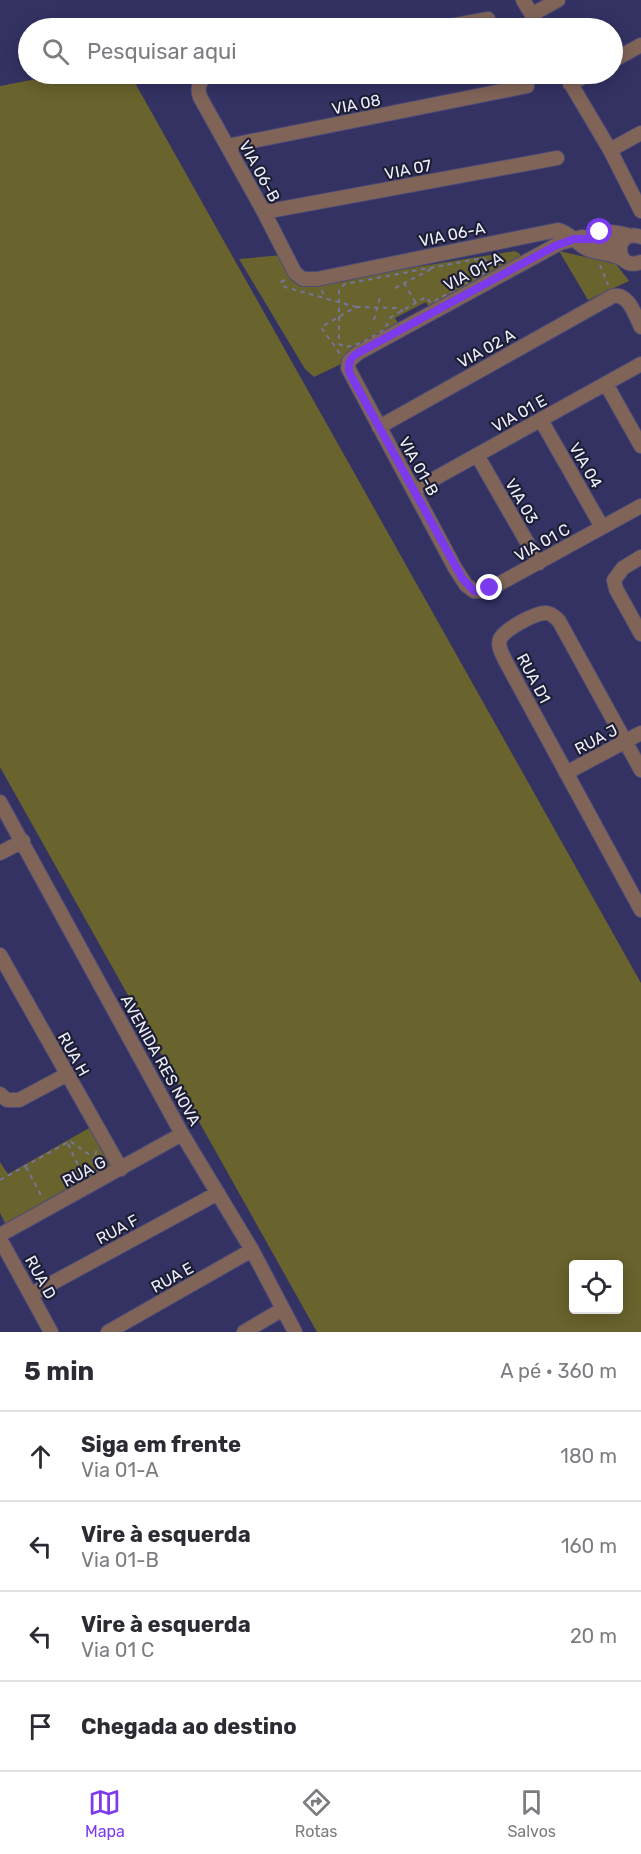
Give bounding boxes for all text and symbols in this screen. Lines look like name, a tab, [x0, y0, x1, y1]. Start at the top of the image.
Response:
search box	[18, 18, 623, 84]
icon: search	[39, 35, 72, 68]
text: Pesquisar aqui	[87, 38, 237, 65]
street label: VIA 08	[330, 90, 382, 119]
street label: VIA 06-B	[235, 137, 284, 205]
street label: VIA 07	[383, 156, 433, 183]
street label: VIA 06-A	[417, 218, 487, 251]
route start	[586, 218, 612, 244]
street label: VIA 01-A	[440, 248, 506, 295]
street label: VIA 02 A	[454, 325, 519, 372]
street label: VIA 01 E	[489, 391, 550, 436]
street label: VIA 01-B	[395, 433, 442, 499]
street label: VIA 04	[565, 439, 606, 491]
street label: VIA 03	[501, 475, 542, 527]
street label: VIA 01 C	[511, 519, 573, 565]
route end	[476, 574, 502, 600]
street label: RUA D1	[513, 650, 555, 706]
street label: RUA J	[572, 720, 621, 759]
street label: AVENIDA RES NOVA	[117, 991, 205, 1129]
street label: RUA H	[54, 1029, 93, 1079]
street label: RUA G	[59, 1152, 109, 1191]
street label: RUA F	[93, 1210, 142, 1248]
street label: RUA D	[21, 1252, 60, 1302]
street label: RUA E	[148, 1258, 197, 1297]
map controls	[569, 1260, 623, 1314]
button: locate	[569, 1260, 623, 1314]
text: 5 min	[24, 1356, 94, 1387]
text: A pé · 360 m	[500, 1359, 617, 1383]
text: Siga em frente	[81, 1431, 241, 1458]
icon: ahead	[24, 1440, 57, 1473]
text: 180 m	[560, 1444, 617, 1468]
text: Via 01-A	[81, 1458, 159, 1482]
text: Vire à esquerda	[81, 1521, 251, 1548]
icon: left	[24, 1530, 57, 1563]
text: 160 m	[561, 1534, 617, 1558]
text: Via 01-B	[81, 1548, 159, 1572]
text: Vire à esquerda	[81, 1611, 251, 1638]
icon: left	[24, 1620, 57, 1653]
text: 20 m	[570, 1624, 617, 1648]
text: Via 01 C	[81, 1638, 154, 1662]
icon: arrive	[24, 1710, 57, 1743]
text: Chegada ao destino	[81, 1713, 297, 1740]
tab: Mapa	[85, 1786, 125, 1841]
tab: Rotas	[295, 1786, 338, 1841]
tab: Salvos	[507, 1786, 556, 1841]

